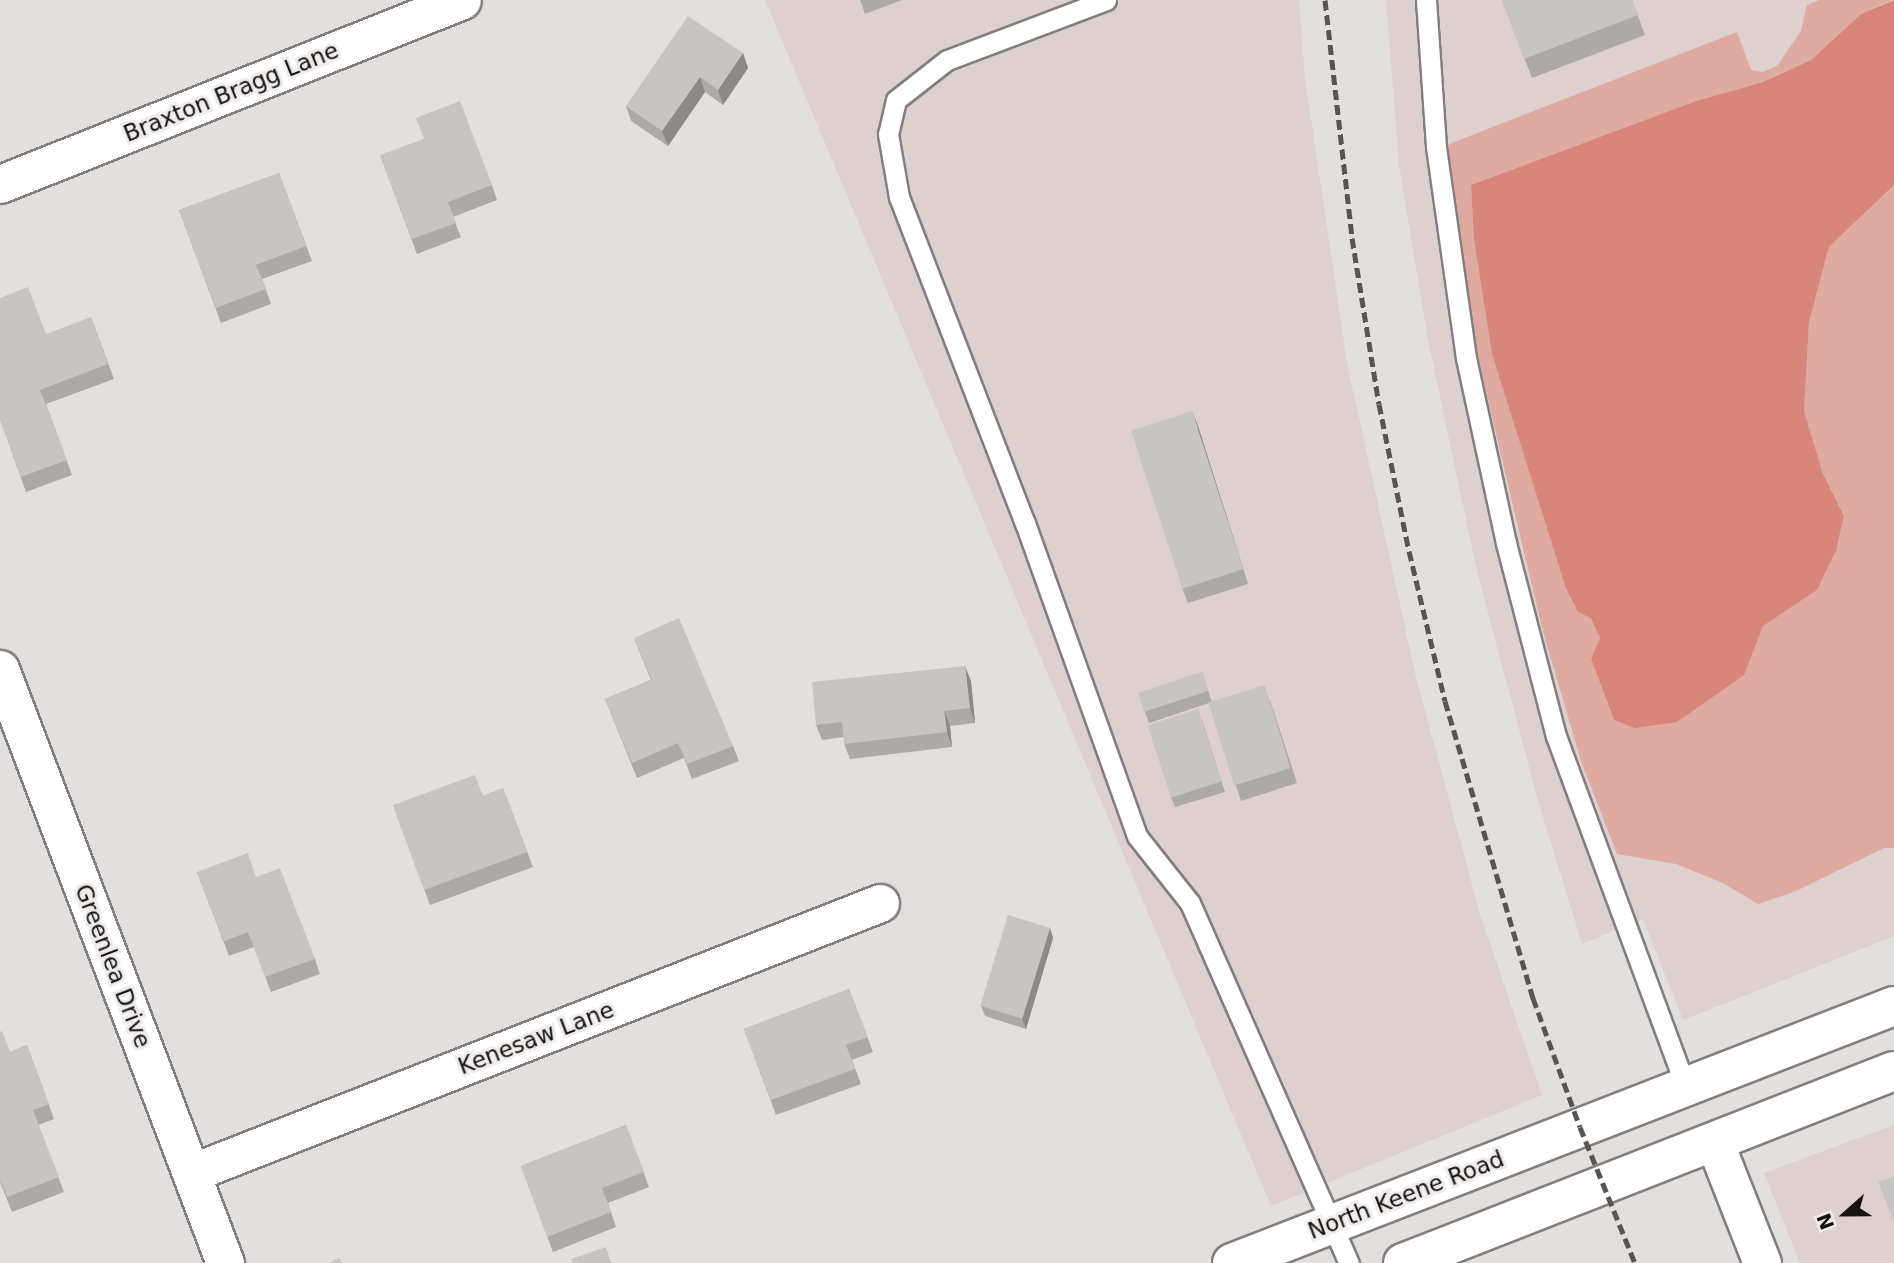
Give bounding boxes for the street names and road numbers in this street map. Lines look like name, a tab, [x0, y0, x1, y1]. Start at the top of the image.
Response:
street label: Braxton Bragg Lane	[119, 36, 343, 148]
street label: Greenlea Drive	[69, 880, 157, 1052]
street label: Kenesaw Lane	[454, 996, 618, 1080]
street label: North Keene Road	[1304, 1145, 1508, 1245]

